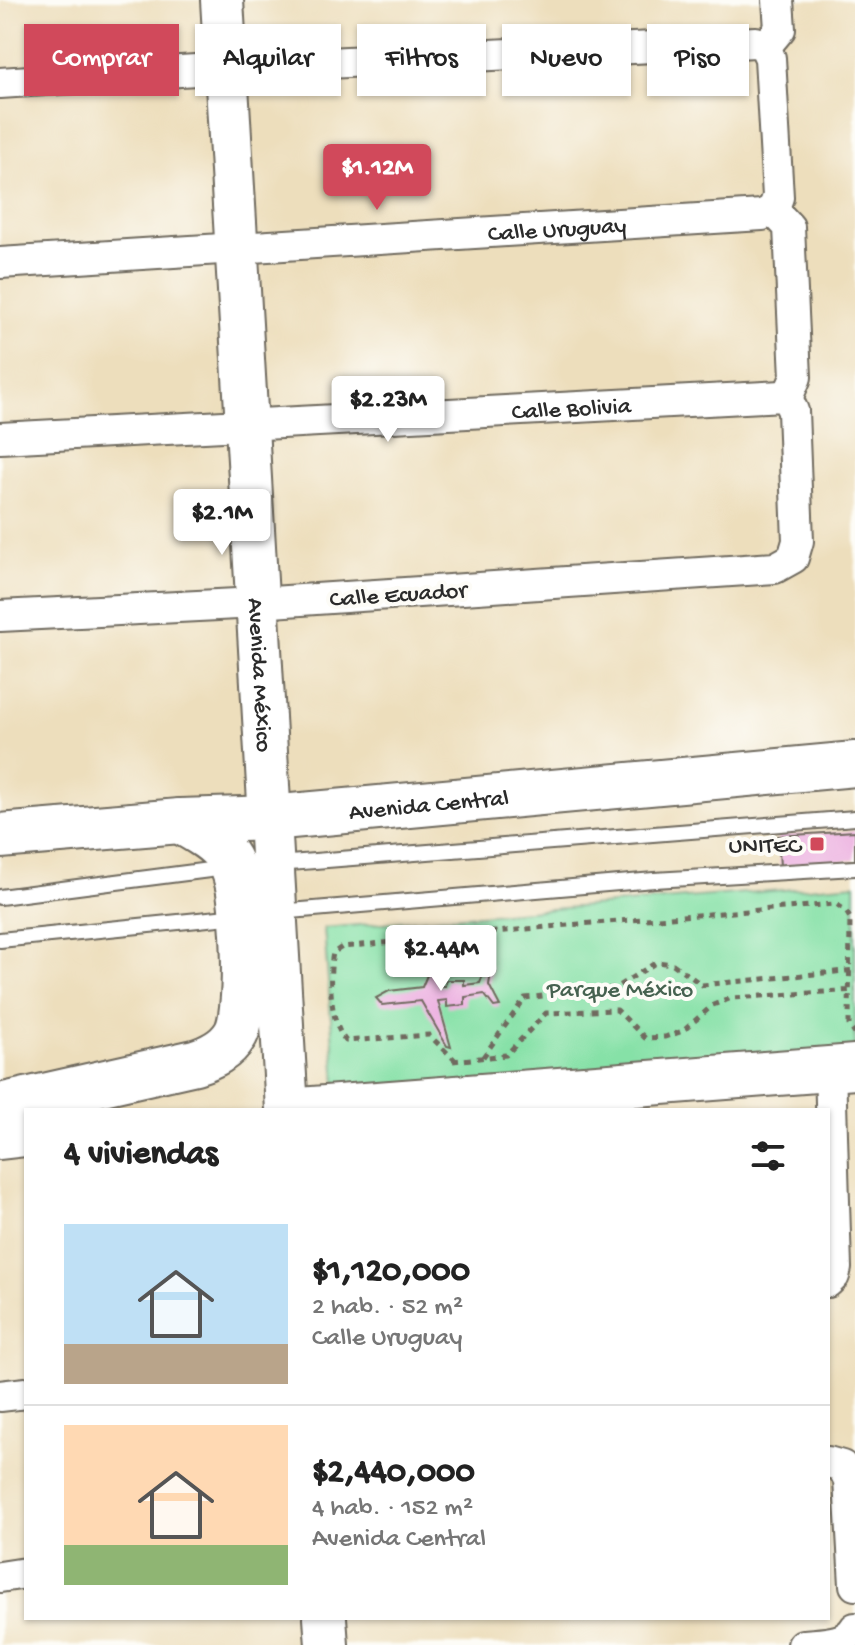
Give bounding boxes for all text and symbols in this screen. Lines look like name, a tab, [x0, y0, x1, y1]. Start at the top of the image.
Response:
chip: Comprar	[24, 24, 179, 96]
chip: Alquilar	[195, 24, 341, 96]
chip: Filtros	[357, 24, 486, 96]
chip: Nuevo	[502, 24, 631, 96]
chip: Piso	[647, 24, 749, 96]
pin: $1.12M	[312, 144, 442, 212]
text: $1.12M	[341, 154, 413, 185]
street label: Calle Uruguay	[487, 213, 627, 250]
pin: $2.23M	[323, 376, 453, 444]
text: $2.23M	[350, 386, 426, 417]
street label: Calle Bolivia	[511, 393, 632, 429]
pin: $2.1M	[166, 489, 278, 557]
text: $2.1M	[191, 499, 253, 530]
street label: Calle Ecuador	[329, 577, 470, 616]
street label: Avenida México	[239, 597, 277, 753]
street label: Avenida Central	[348, 785, 510, 829]
place label: UNITEC	[729, 833, 803, 862]
marker: UNITEC	[808, 835, 826, 853]
pin: $2.44M	[376, 925, 506, 993]
text: $2.44M	[403, 935, 479, 966]
park label: Parque México	[546, 977, 693, 1006]
icon: filters	[746, 1134, 790, 1178]
text: 4 viviendas	[64, 1136, 218, 1176]
text: $1,120,000	[312, 1253, 470, 1293]
icon: home	[128, 1256, 224, 1352]
text: 2 hab. · 52 m²	[312, 1293, 463, 1324]
text: Calle Uruguay	[312, 1324, 462, 1355]
text: $2,440,000	[312, 1454, 475, 1494]
icon: home	[128, 1457, 224, 1553]
text: 4 hab. · 152 m²	[312, 1494, 473, 1525]
text: Avenida Central	[312, 1525, 486, 1556]

